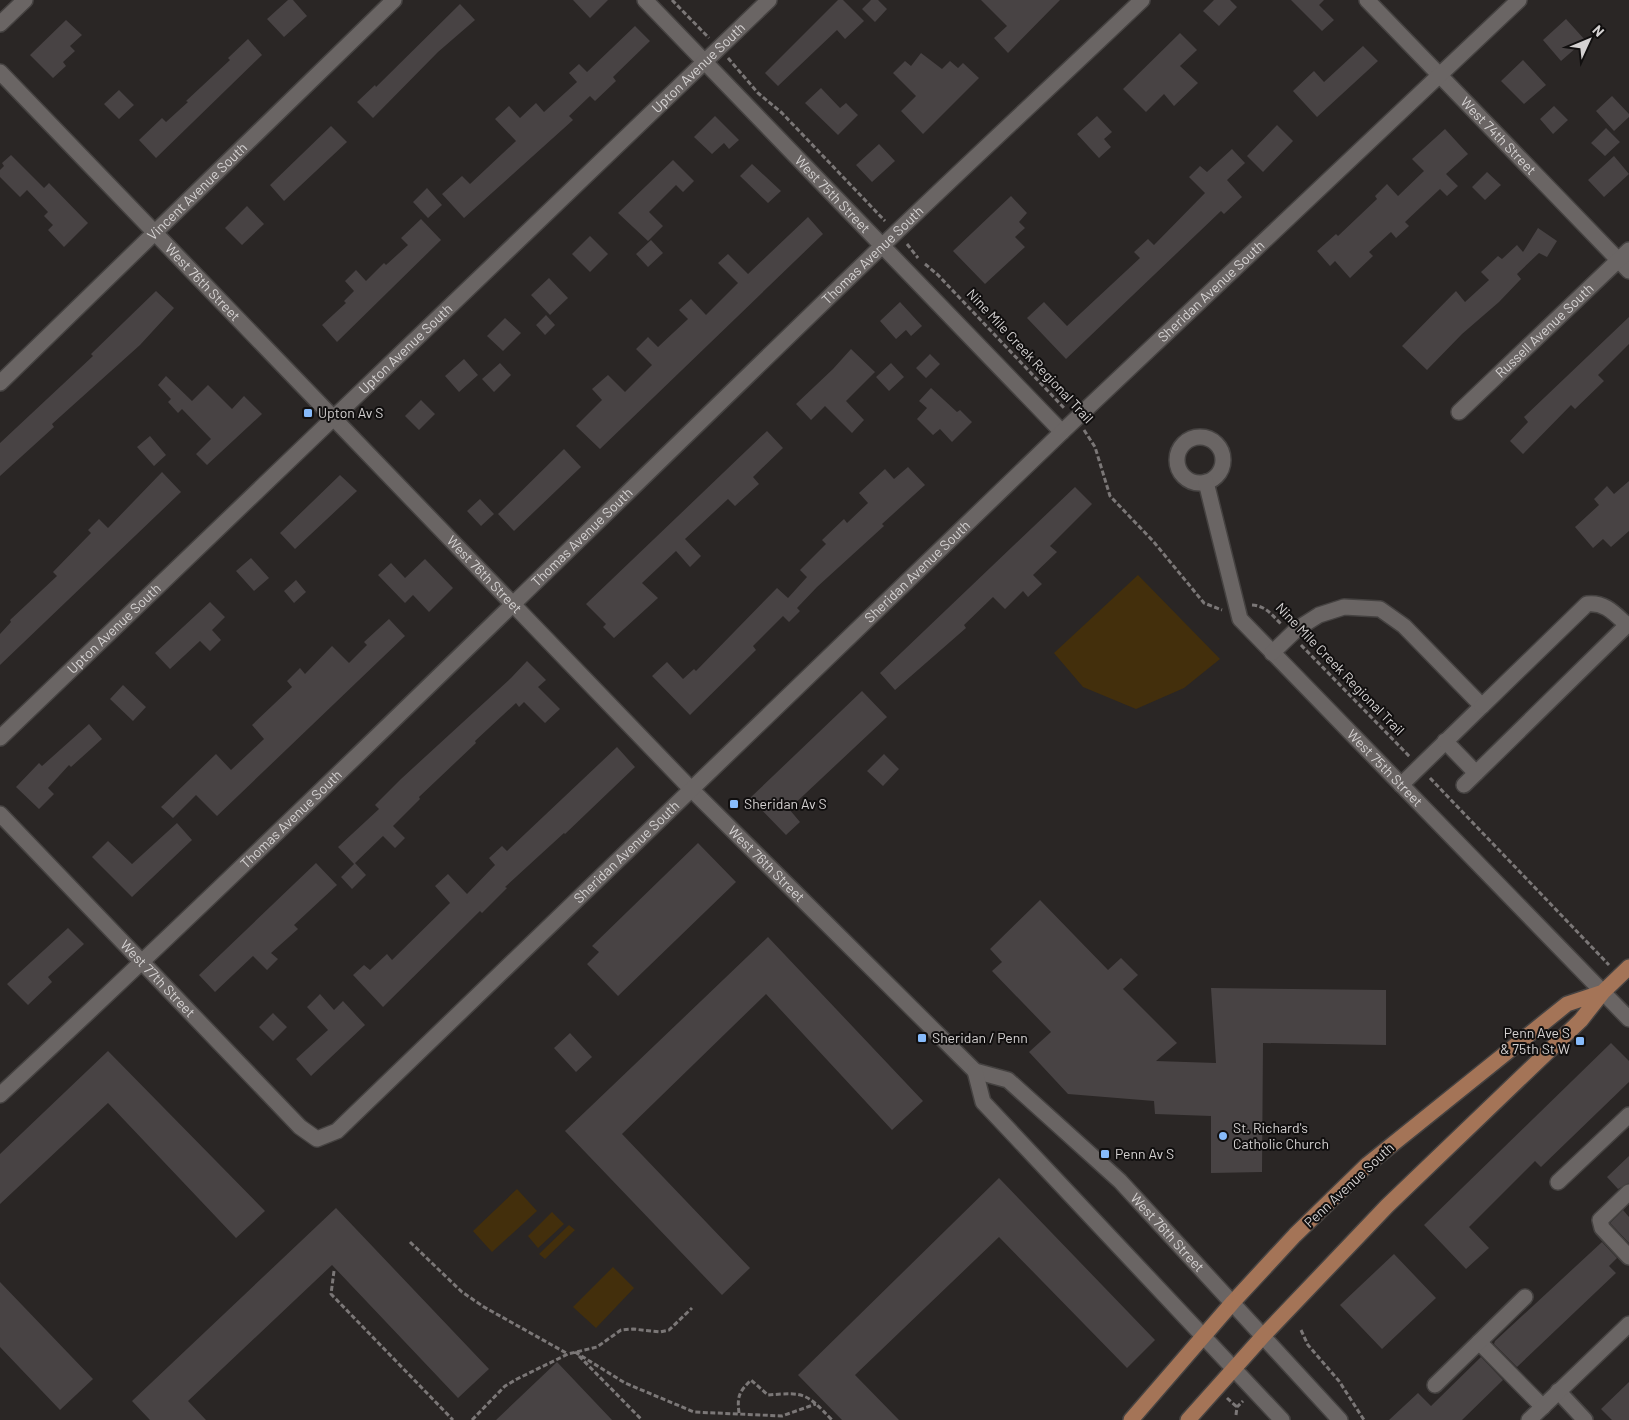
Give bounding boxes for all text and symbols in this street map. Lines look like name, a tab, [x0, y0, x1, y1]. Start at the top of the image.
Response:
north arrow	[1564, 15, 1614, 65]
street label: Upton Avenue South	[648, 19, 748, 116]
text: N	[1589, 21, 1608, 40]
street label: West 74th Street	[1457, 93, 1540, 178]
street label: Vincent Avenue South	[143, 139, 250, 243]
street label: West 75th Street	[792, 152, 874, 236]
street label: Thomas Avenue South	[818, 202, 927, 308]
street label: Sheridan Avenue South	[1154, 236, 1267, 345]
street label: West 76th Street	[162, 240, 244, 324]
street label: Russell Avenue South	[1491, 279, 1597, 381]
street label: Nine Mile Creek Regional Trail	[964, 285, 1097, 426]
street label: Upton Avenue South	[355, 300, 455, 397]
place label: Upton Av S	[318, 404, 383, 421]
marker: Upton Av S	[302, 407, 314, 419]
street label: Thomas Avenue South	[527, 484, 636, 590]
street label: Sheridan Avenue South	[861, 516, 973, 626]
street label: West 76th Street	[443, 532, 526, 617]
street label: Upton Avenue South	[63, 580, 164, 677]
street label: Nine Mile Creek Regional Trail	[1273, 599, 1408, 738]
street label: West 75th Street	[1344, 725, 1427, 810]
street label: Thomas Avenue South	[236, 766, 345, 872]
place label: Sheridan Av S	[744, 795, 827, 812]
street label: Sheridan Avenue South	[570, 797, 683, 906]
marker: Sheridan Av S	[728, 798, 740, 810]
street label: West 76th Street	[725, 822, 809, 905]
street label: West 77th Street	[117, 936, 199, 1020]
place label: Penn Ave S & 75th St W	[1500, 1024, 1570, 1057]
place label: Sheridan / Penn	[932, 1029, 1028, 1046]
marker: Sheridan / Penn	[916, 1032, 928, 1044]
marker: Penn Ave S & 75th St W	[1574, 1035, 1586, 1047]
place label: St. Richard's Catholic Church	[1233, 1119, 1329, 1152]
marker: St. Richard's Catholic Church	[1217, 1130, 1229, 1142]
street label: Penn Avenue South	[1300, 1139, 1397, 1231]
place label: Penn Av S	[1115, 1145, 1174, 1162]
marker: Penn Av S	[1099, 1148, 1111, 1160]
street label: West 76th Street	[1127, 1189, 1208, 1275]

